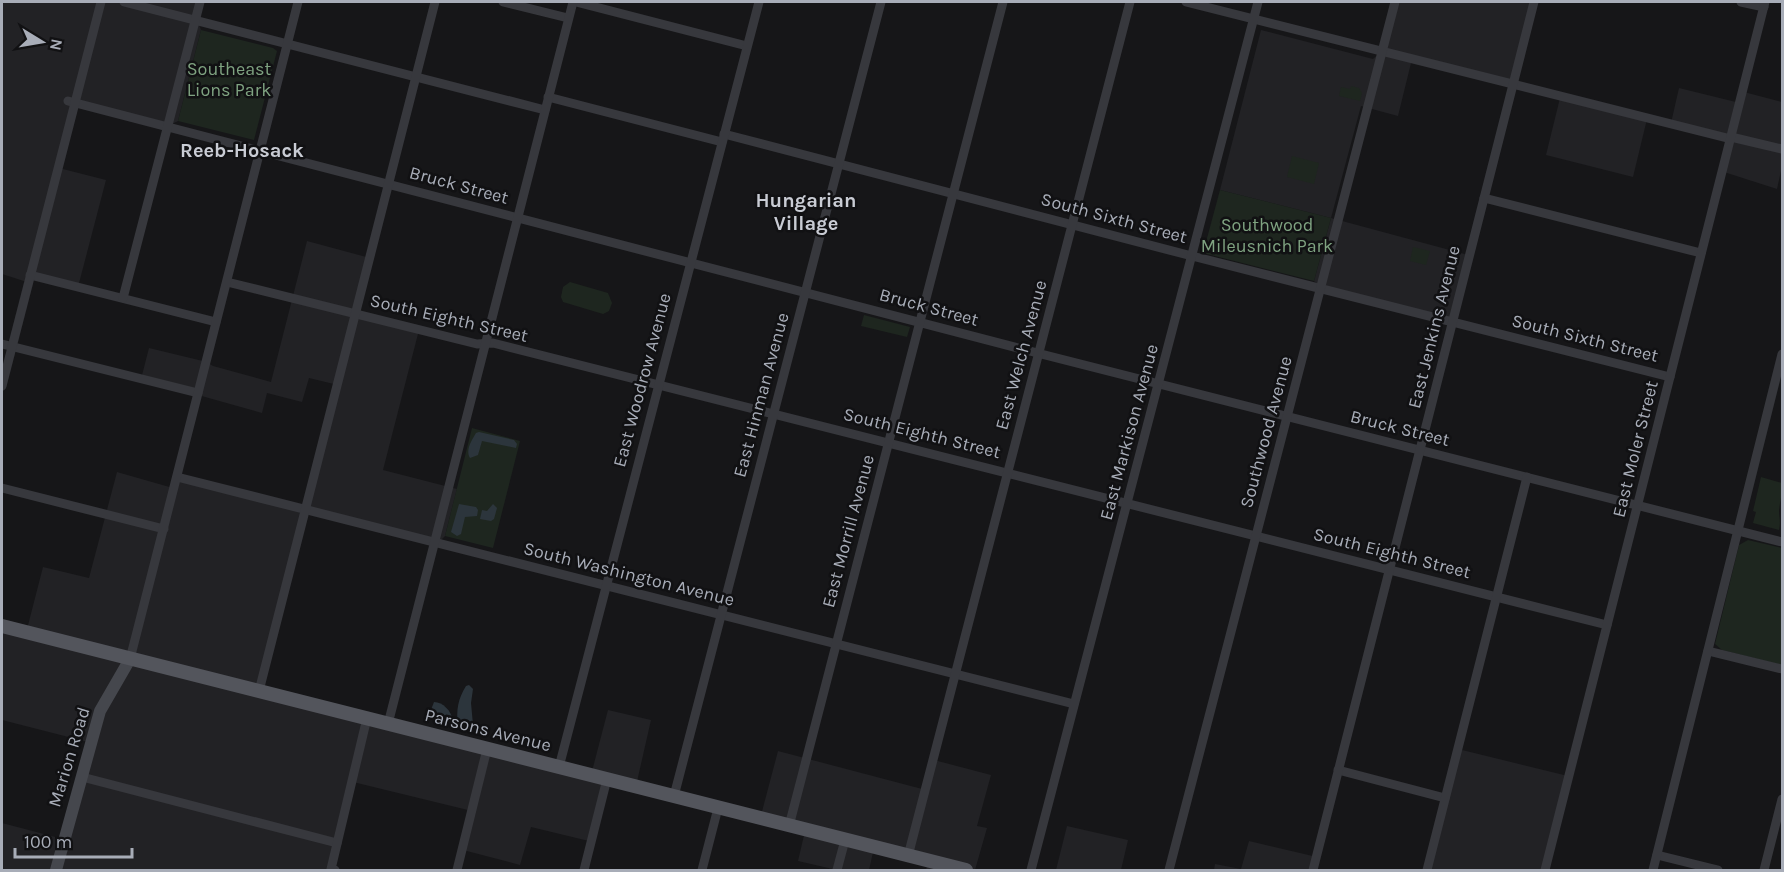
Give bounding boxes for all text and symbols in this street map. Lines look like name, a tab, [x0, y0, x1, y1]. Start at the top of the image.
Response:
north arrow	[12, 12, 72, 72]
text: N	[46, 37, 67, 52]
park label: Southeast Lions Park	[187, 58, 272, 101]
district label: Reeb-Hosack	[180, 139, 304, 162]
street label: Bruck Street	[407, 161, 511, 209]
street label: South Sixth Street	[1039, 188, 1190, 248]
district label: Hungarian Village	[755, 189, 857, 235]
park label: Southwood Mileusnich Park	[1201, 214, 1333, 257]
street label: East Jenkins Avenue	[1403, 243, 1465, 411]
street label: East Welch Avenue	[990, 278, 1052, 432]
street label: Bruck Street	[877, 283, 981, 331]
street label: South Eighth Street	[368, 289, 530, 347]
street label: East Woodrow Avenue	[608, 291, 676, 469]
street label: South Sixth Street	[1509, 309, 1661, 367]
street label: East Hinman Avenue	[728, 310, 794, 480]
street label: East Markison Avenue	[1095, 342, 1163, 522]
street label: Southwood Avenue	[1235, 354, 1297, 510]
street label: East Moler Street	[1607, 378, 1663, 520]
street label: South Eighth Street	[841, 403, 1003, 463]
street label: Bruck Street	[1348, 405, 1452, 451]
street label: East Morrill Avenue	[817, 452, 879, 610]
street label: South Eighth Street	[1311, 523, 1473, 583]
street label: South Washington Avenue	[521, 537, 737, 611]
street label: Marion Road	[43, 704, 95, 810]
street label: Parsons Avenue	[423, 704, 553, 756]
scale bar	[15, 821, 132, 859]
text: 100 m	[24, 831, 72, 853]

